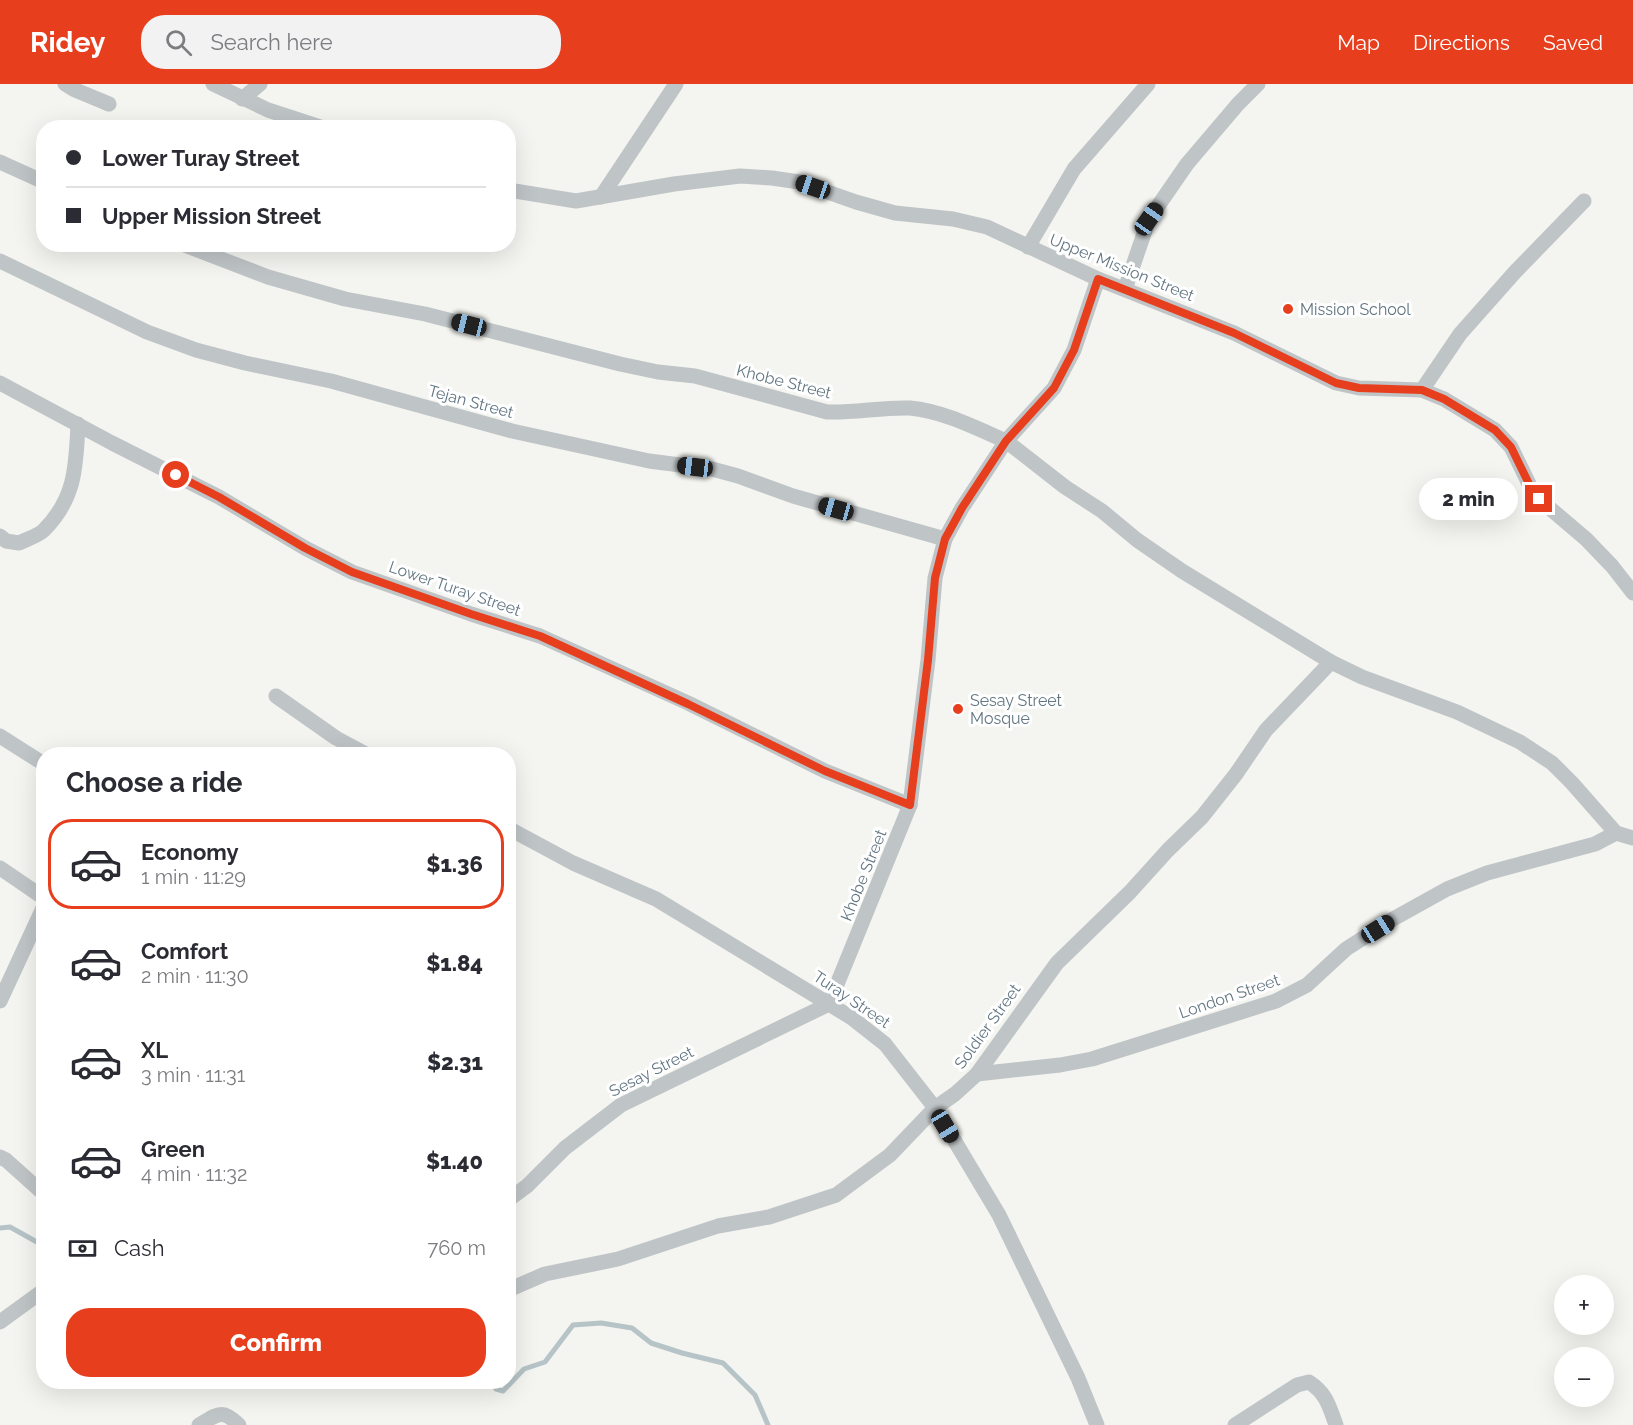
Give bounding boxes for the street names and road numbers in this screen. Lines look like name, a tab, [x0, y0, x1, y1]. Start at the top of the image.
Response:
street label: Upper Mission Street	[1047, 230, 1197, 305]
street label: Khobe Street	[735, 361, 834, 403]
street label: Tejan Street	[426, 381, 516, 422]
street label: Lower Turay Street	[387, 557, 524, 620]
street label: Khobe Street	[837, 826, 891, 924]
street label: Turay Street	[810, 967, 894, 1032]
street label: London Street	[1176, 970, 1283, 1023]
street label: Soldier Street	[950, 980, 1025, 1072]
street label: Sesay Street	[606, 1042, 697, 1101]

